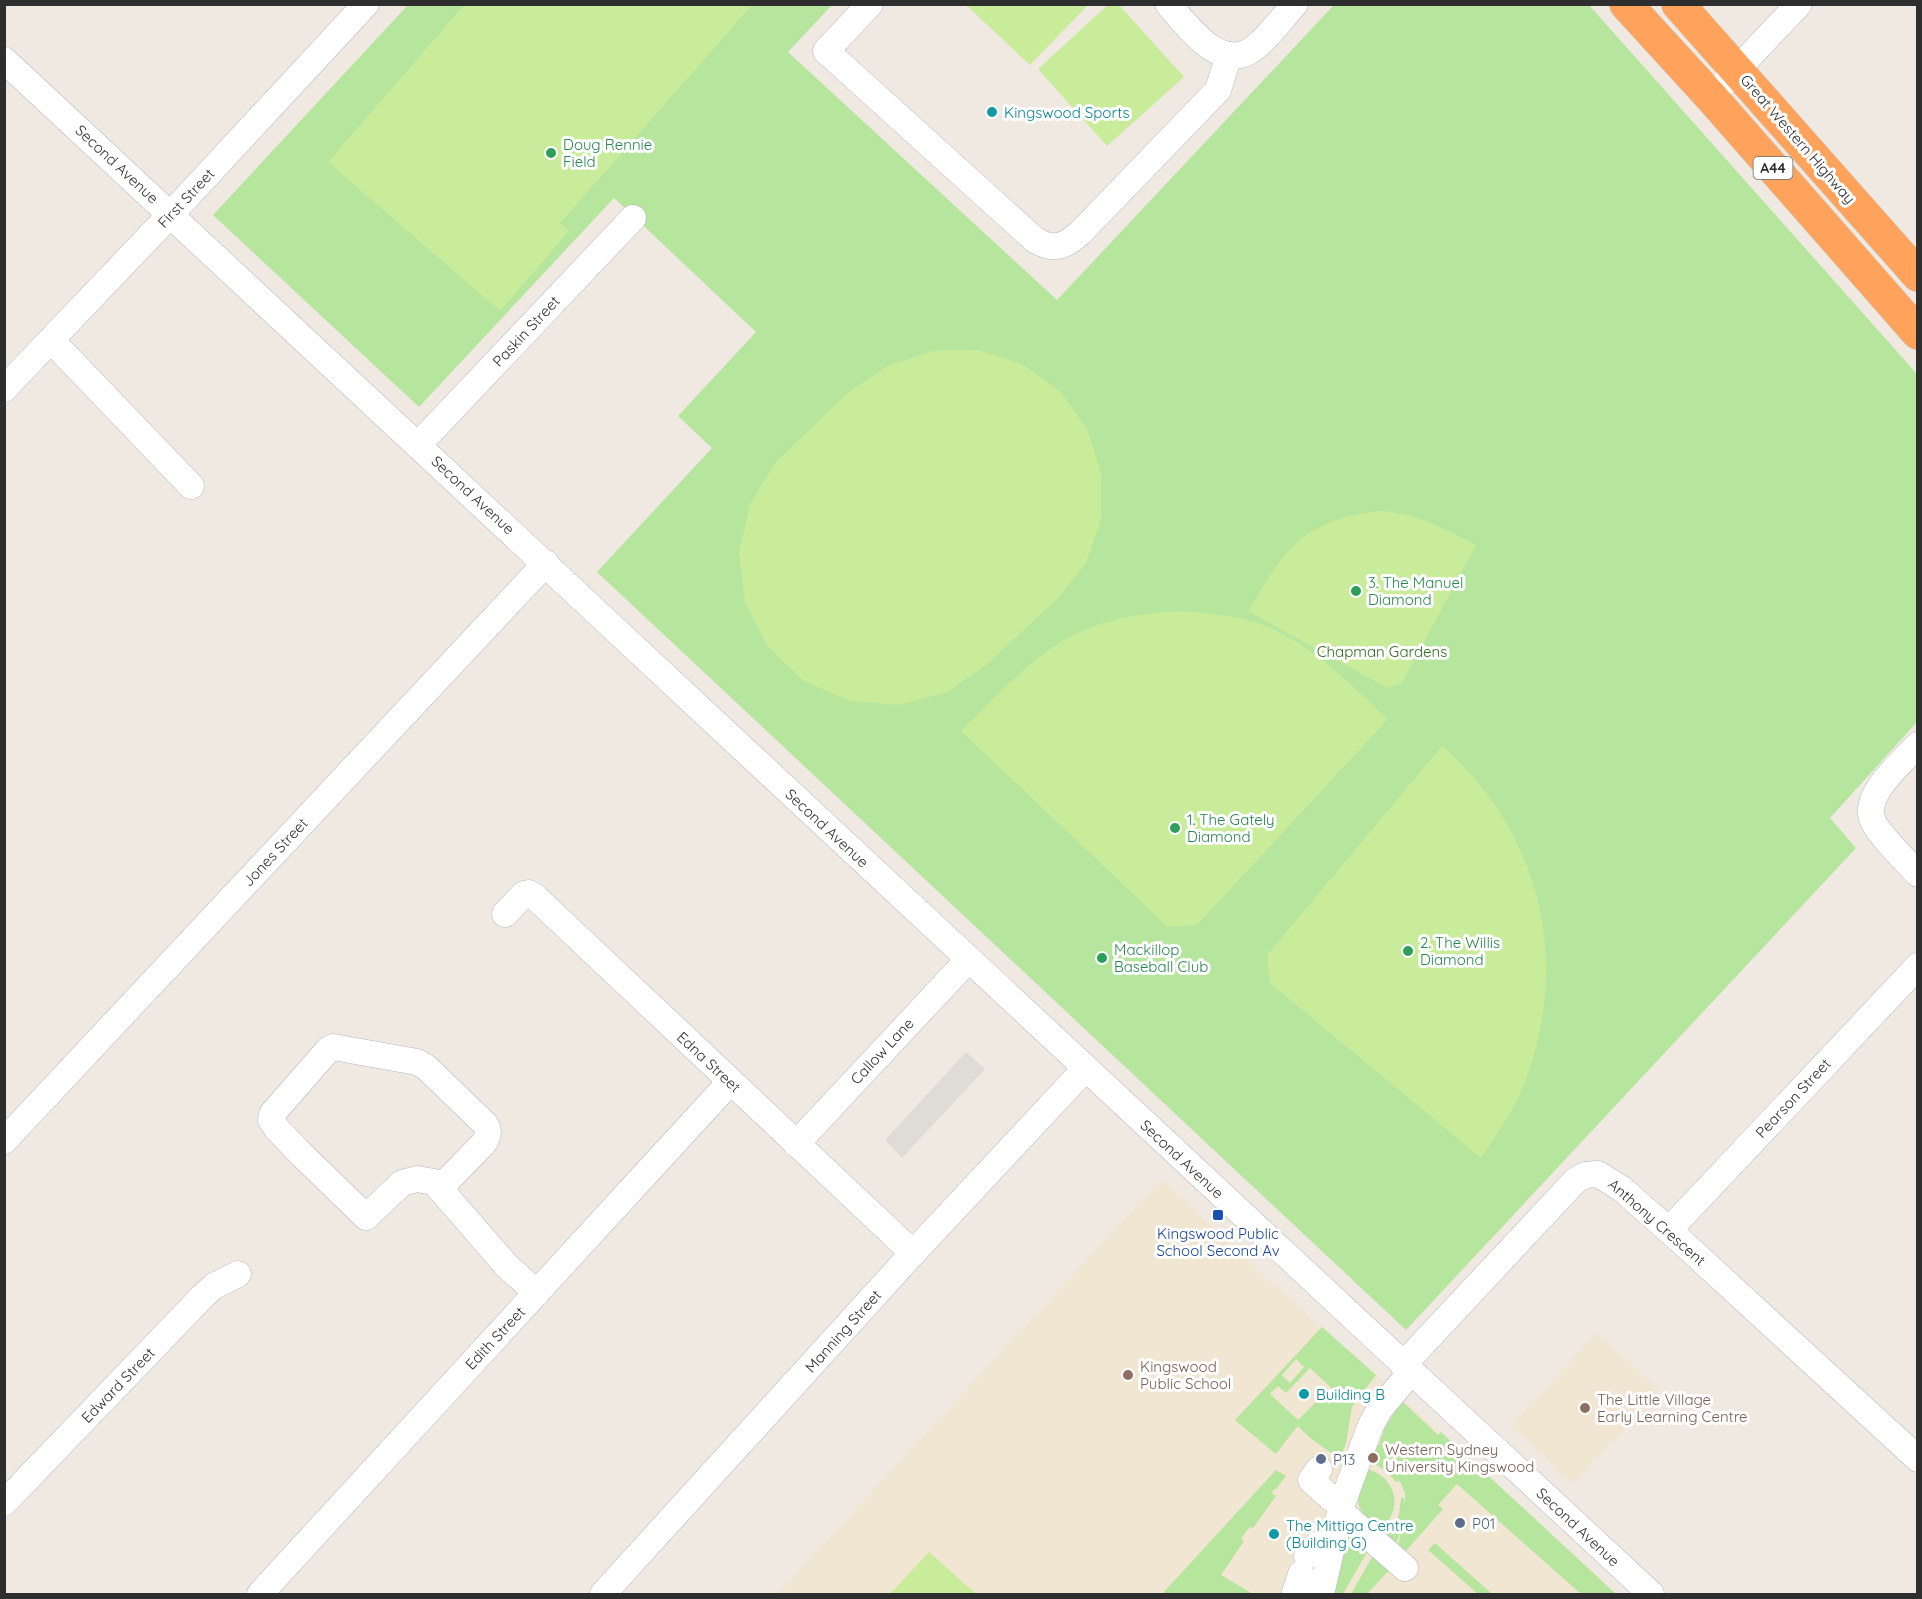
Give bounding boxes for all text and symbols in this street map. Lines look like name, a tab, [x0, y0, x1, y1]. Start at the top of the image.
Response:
street label: Great Western Highway	[1737, 70, 1859, 208]
place label: Kingswood Sports	[1004, 103, 1130, 122]
marker: Kingswood Sports	[985, 105, 999, 119]
street label: Second Avenue	[71, 121, 163, 207]
place label: Doug Rennie Field	[563, 135, 652, 171]
marker: Doug Rennie Field	[544, 146, 558, 160]
road number: A44	[1754, 157, 1792, 179]
street label: First Street	[154, 164, 218, 232]
street label: Paskin Street	[488, 292, 564, 370]
street label: Second Avenue	[427, 452, 519, 538]
place label: 3. The Manuel Diamond	[1368, 573, 1463, 609]
marker: 3. The Manuel Diamond	[1349, 584, 1363, 598]
park label: Chapman Gardens	[1317, 642, 1447, 661]
street label: Second Avenue	[781, 785, 873, 871]
place label: 1. The Gately Diamond	[1187, 810, 1274, 846]
street label: Jones Street	[238, 814, 312, 890]
marker: 1. The Gately Diamond	[1168, 821, 1182, 835]
place label: 2. The Willis Diamond	[1420, 933, 1500, 969]
place label: Mackillop Baseball Club	[1114, 940, 1208, 976]
marker: 2. The Willis Diamond	[1401, 944, 1415, 958]
marker: Mackillop Baseball Club	[1095, 951, 1109, 965]
street label: Callow Lane	[846, 1014, 918, 1088]
street label: Edna Street	[673, 1028, 745, 1096]
street label: Pearson Street	[1751, 1054, 1835, 1142]
street label: Second Avenue	[1136, 1116, 1228, 1202]
street label: Anthony Crescent	[1604, 1174, 1710, 1270]
marker: Kingswood Public School Second Av	[1211, 1208, 1225, 1222]
place label: Kingswood Public School Second Av	[1156, 1224, 1280, 1260]
street label: Manning Street	[801, 1286, 885, 1376]
street label: Edith Street	[461, 1302, 529, 1374]
street label: Edward Street	[77, 1343, 159, 1427]
place label: Kingswood Public School	[1140, 1357, 1231, 1393]
marker: Kingswood Public School	[1121, 1368, 1135, 1382]
place label: Building B	[1316, 1385, 1385, 1404]
marker: Building B	[1297, 1387, 1311, 1401]
place label: The Little Village Early Learning Centre	[1597, 1390, 1748, 1426]
marker: The Little Village Early Learning Centre	[1578, 1401, 1592, 1415]
place label: Western Sydney University Kingswood	[1385, 1440, 1534, 1476]
place label: P13	[1333, 1450, 1355, 1469]
marker: Western Sydney University Kingswood	[1366, 1451, 1380, 1465]
marker: P13	[1314, 1452, 1328, 1466]
street label: Second Avenue	[1532, 1484, 1624, 1570]
place label: P01	[1472, 1514, 1495, 1533]
place label: The Mittiga Centre (Building G)	[1286, 1516, 1414, 1552]
marker: P01	[1453, 1516, 1467, 1530]
marker: The Mittiga Centre (Building G)	[1267, 1527, 1281, 1541]

